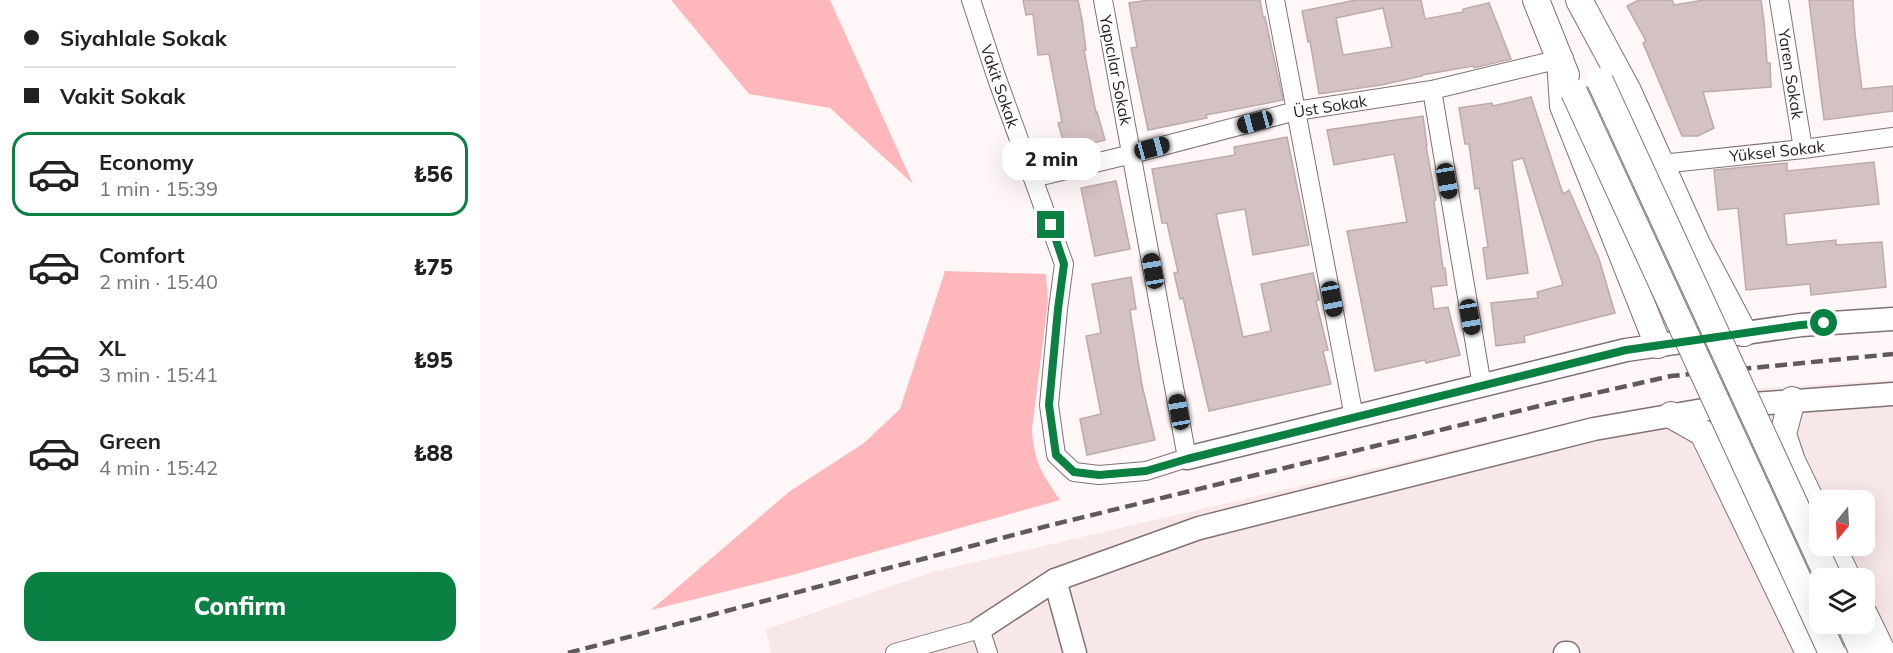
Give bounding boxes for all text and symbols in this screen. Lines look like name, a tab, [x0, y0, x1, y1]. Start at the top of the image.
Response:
street label: Yapıcılar Sokak	[1095, 12, 1137, 127]
text: Siyahlale Sokak	[60, 24, 227, 52]
street label: Yaren Sokak	[1774, 26, 1808, 121]
street label: Vakit Sokak	[976, 42, 1024, 131]
text: Vakit Sokak	[60, 82, 185, 110]
street label: Üst Sokak	[1292, 90, 1369, 122]
car	[1235, 109, 1275, 135]
car	[1132, 135, 1172, 161]
street label: Yüksel Sokak	[1727, 136, 1826, 166]
callout: 2 min	[1002, 138, 1100, 180]
text: 2 min	[1025, 146, 1078, 171]
icon: car	[27, 147, 81, 201]
text: Economy	[99, 148, 194, 176]
text: ₺56	[413, 160, 453, 188]
car	[1435, 162, 1459, 200]
text: 1 min · 15:39	[99, 176, 218, 201]
route end	[1037, 211, 1064, 238]
icon: car	[27, 240, 81, 294]
text: Comfort	[99, 241, 185, 269]
car	[1141, 252, 1165, 290]
text: ₺75	[413, 253, 453, 281]
text: 2 min · 15:40	[99, 269, 218, 294]
car	[1320, 280, 1344, 318]
car	[1458, 298, 1482, 336]
route start	[1810, 309, 1837, 336]
icon: car	[27, 333, 81, 387]
text: XL	[99, 334, 126, 362]
text: ₺95	[413, 346, 453, 374]
text: 3 min · 15:41	[99, 362, 218, 387]
car	[1167, 393, 1191, 431]
icon: car	[27, 426, 81, 480]
text: Green	[99, 427, 161, 455]
text: ₺88	[413, 439, 453, 467]
text: 4 min · 15:42	[99, 455, 218, 480]
north arrow	[1809, 490, 1875, 556]
map controls	[1809, 490, 1875, 634]
button: layers	[1809, 568, 1875, 634]
button: Confirm	[24, 572, 456, 641]

